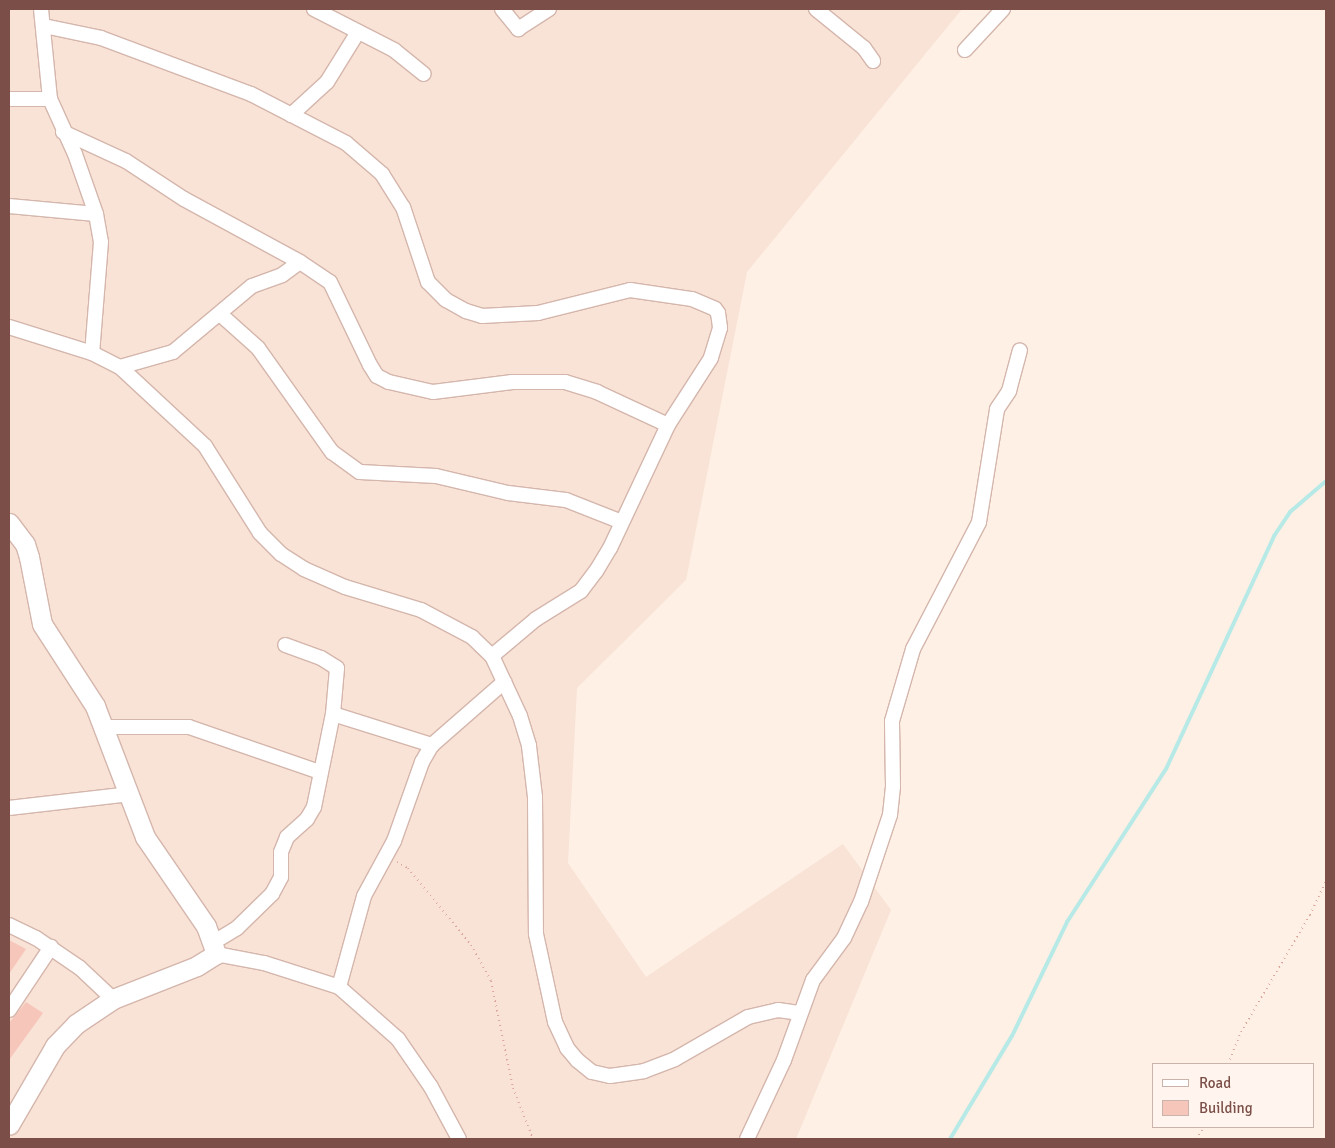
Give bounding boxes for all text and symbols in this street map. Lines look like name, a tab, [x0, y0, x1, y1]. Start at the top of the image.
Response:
legend	[1152, 1063, 1315, 1128]
text: Road	[1199, 1074, 1231, 1092]
text: Building	[1199, 1099, 1253, 1117]

